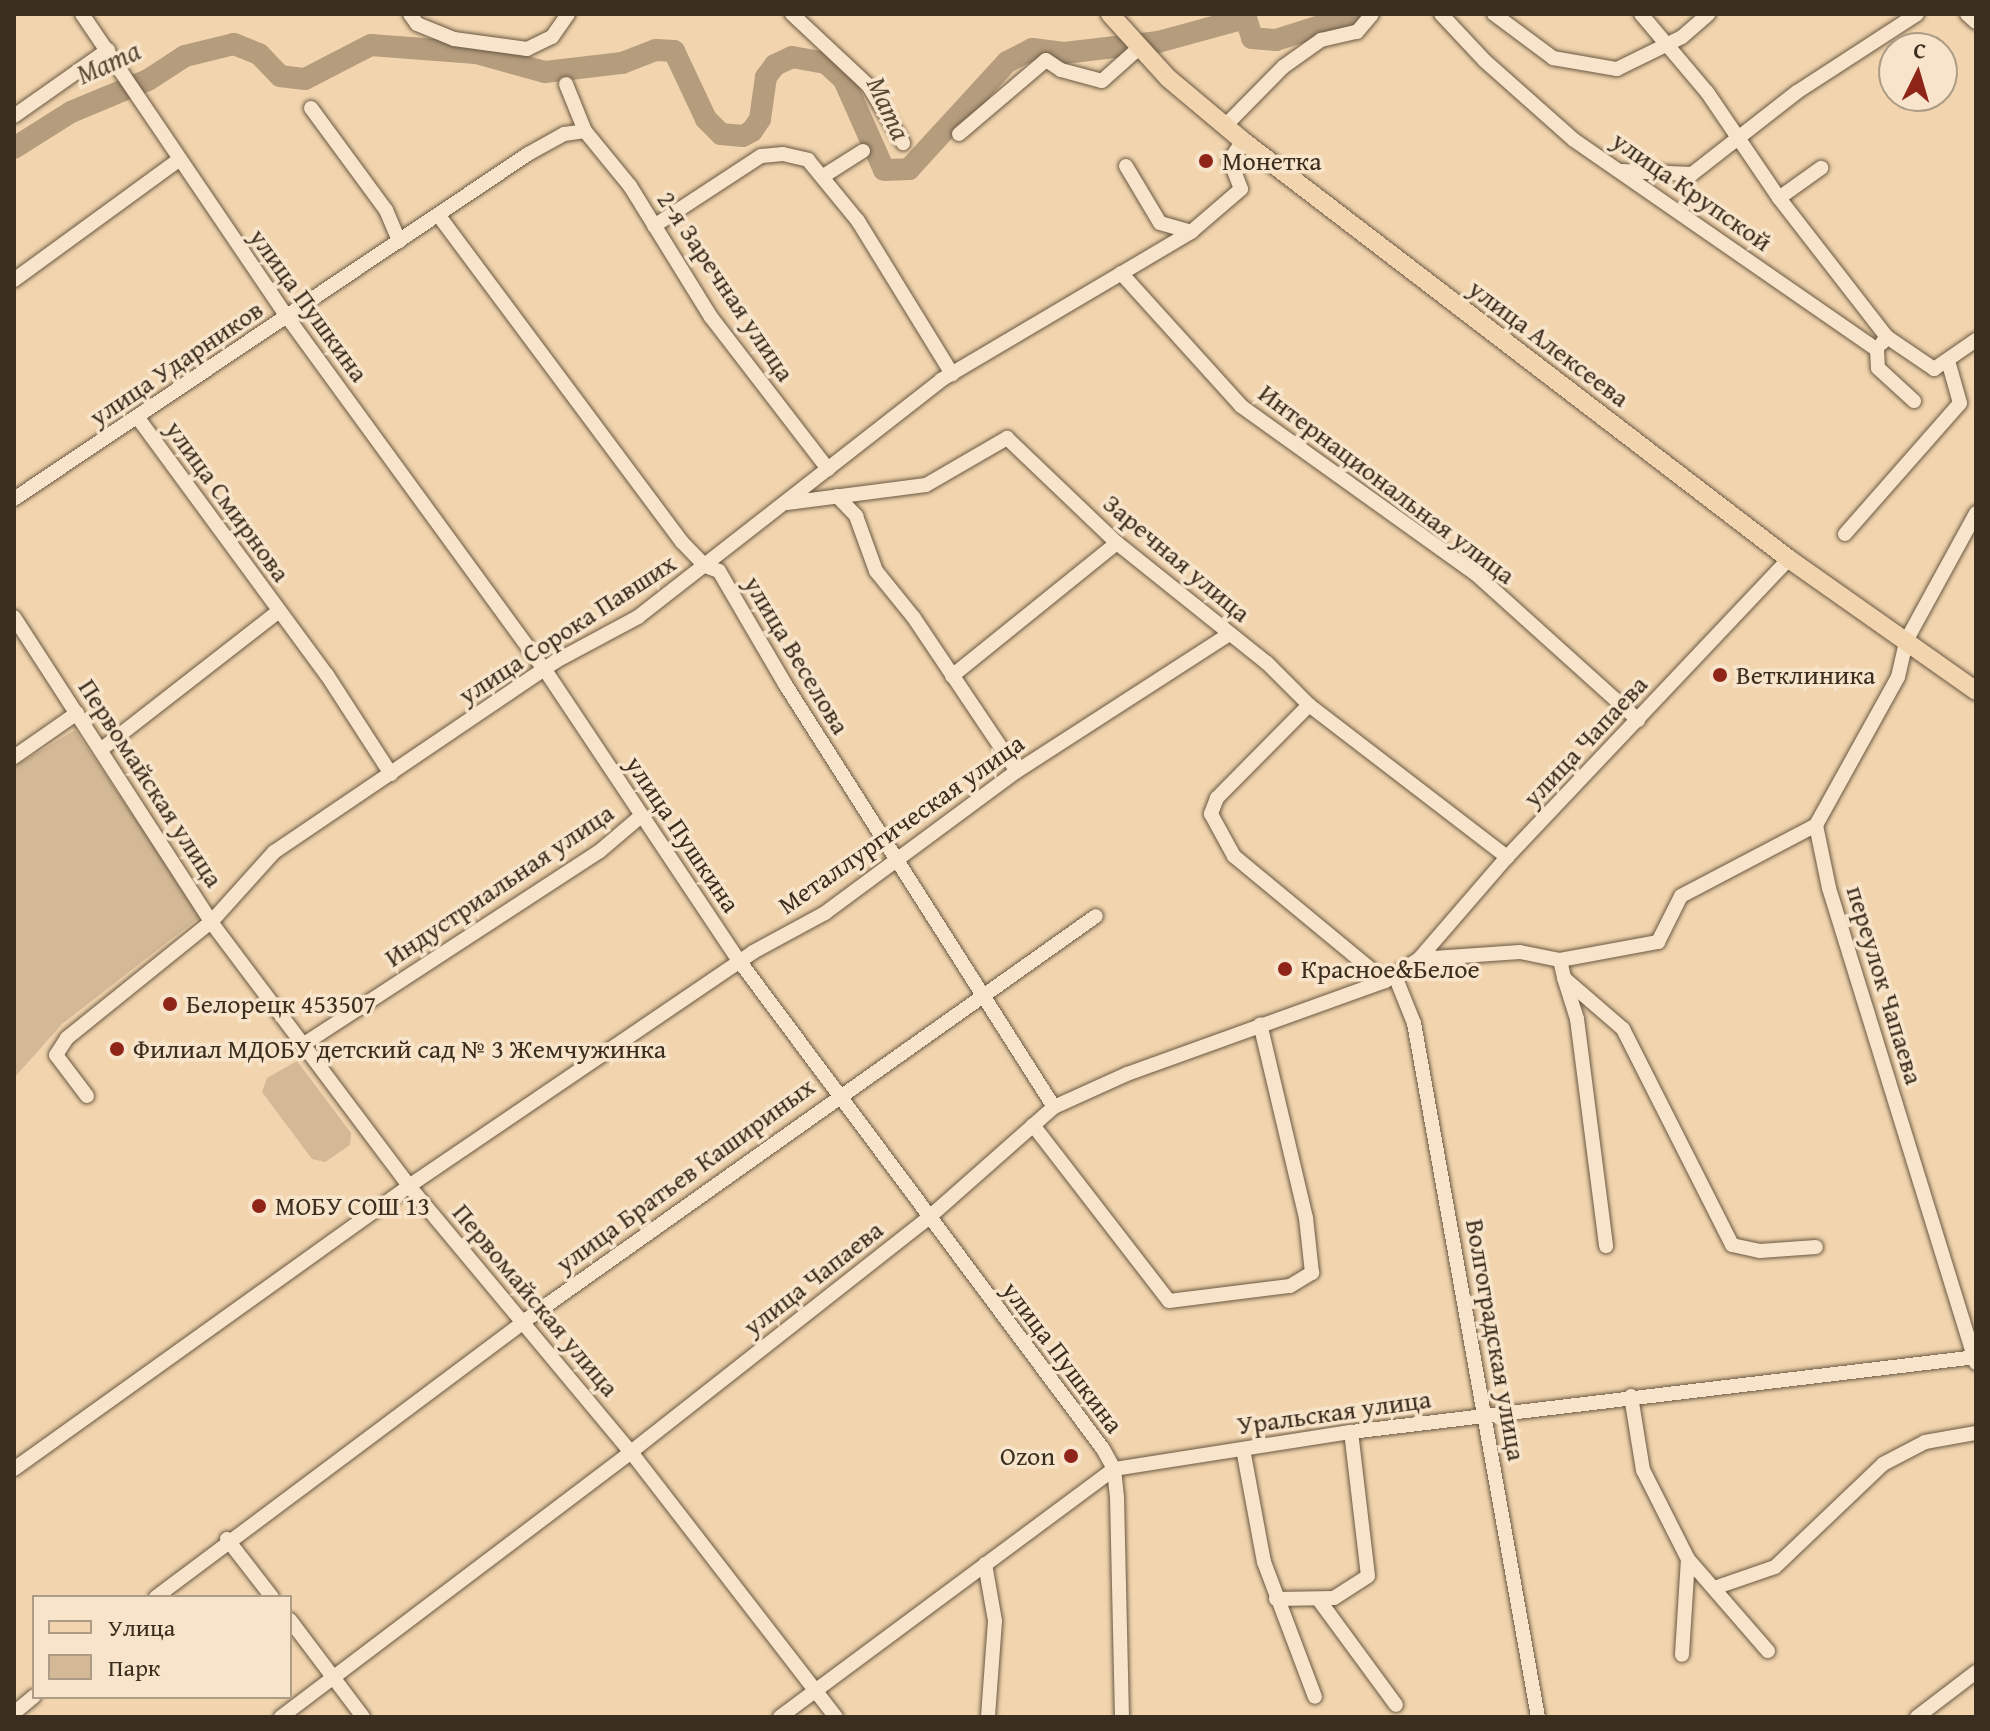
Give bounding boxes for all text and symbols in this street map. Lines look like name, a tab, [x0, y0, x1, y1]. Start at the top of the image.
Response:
north arrow	[1878, 32, 1958, 112]
water label: Мата	[71, 33, 145, 91]
text: С	[1912, 34, 1928, 67]
water label: Мата	[860, 71, 918, 145]
street label: улица Крупской	[1606, 124, 1778, 258]
place label: Монетка	[1222, 145, 1322, 177]
marker: Монетка	[1197, 152, 1215, 170]
street label: 2-я Заречная улица	[651, 185, 801, 387]
street label: улица Пушкина	[243, 222, 375, 388]
street label: улица Алексеева	[1463, 273, 1635, 413]
street label: улица Ударников	[83, 293, 269, 433]
street label: Интернациональная улица	[1253, 377, 1521, 591]
street label: улица Смирнова	[159, 414, 297, 588]
street label: Заречная улица	[1097, 487, 1257, 629]
street label: улица Сорока Павших	[453, 547, 681, 711]
street label: улица Веселова	[737, 570, 857, 740]
place label: Ветклиника	[1736, 659, 1875, 691]
marker: Ветклиника	[1711, 666, 1729, 684]
street label: улица Чапаева	[1516, 669, 1654, 813]
street label: Первомайская улица	[72, 673, 230, 893]
street label: Металлургическая улица	[772, 727, 1030, 921]
street label: улица Пушкина	[619, 750, 747, 918]
street label: Индустриальная улица	[379, 797, 619, 973]
street label: переулок Чапаева	[1840, 882, 1930, 1088]
place label: Красное&Белое	[1301, 953, 1480, 985]
marker: Красное&Белое	[1276, 960, 1294, 978]
place label: Белорецк 453507	[186, 988, 376, 1020]
marker: Белорецк 453507	[161, 995, 179, 1013]
place label: Филиал МДОБУ детский сад № 3 Жемчужинка	[133, 1033, 666, 1065]
marker: Филиал МДОБУ детский сад № 3 Жемчужинка	[108, 1040, 126, 1058]
street label: улица Братьев Кашириных	[550, 1071, 820, 1279]
place label: МОБУ СОШ 13	[275, 1190, 430, 1222]
marker: МОБУ СОШ 13	[250, 1197, 268, 1215]
street label: Первомайская улица	[446, 1197, 626, 1403]
street label: улица Чапаева	[737, 1214, 889, 1342]
street label: Волгоградская улица	[1459, 1217, 1533, 1463]
street label: улица Пушкина	[996, 1275, 1130, 1439]
street label: Уральская улица	[1235, 1383, 1433, 1441]
place label: Ozon	[1000, 1440, 1055, 1472]
marker: Ozon	[1062, 1447, 1080, 1465]
legend	[32, 1595, 292, 1699]
text: Улица	[108, 1610, 175, 1645]
text: Парк	[108, 1650, 160, 1685]

